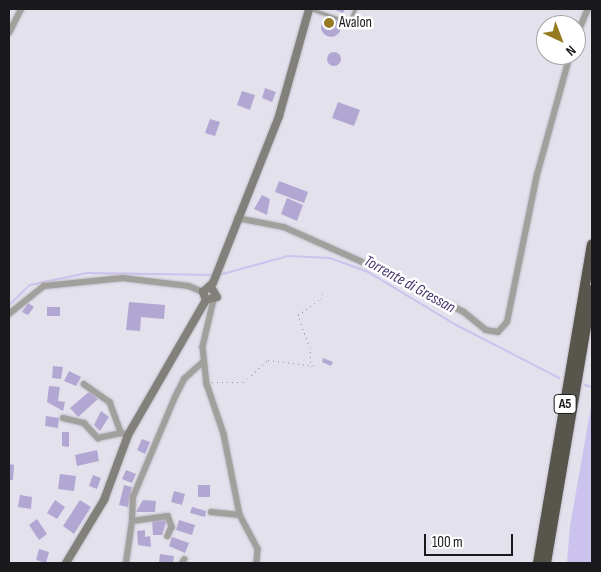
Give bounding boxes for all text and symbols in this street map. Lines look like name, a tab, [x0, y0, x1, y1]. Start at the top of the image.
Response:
place label: Avalon	[339, 14, 372, 32]
north arrow	[536, 15, 586, 65]
marker: Avalon	[323, 17, 335, 29]
text: N	[562, 42, 579, 59]
water label: Torrente di Gressan	[360, 252, 458, 318]
road number: A5	[552, 392, 578, 416]
scale bar	[426, 524, 515, 556]
text: 100 m	[432, 533, 463, 552]

